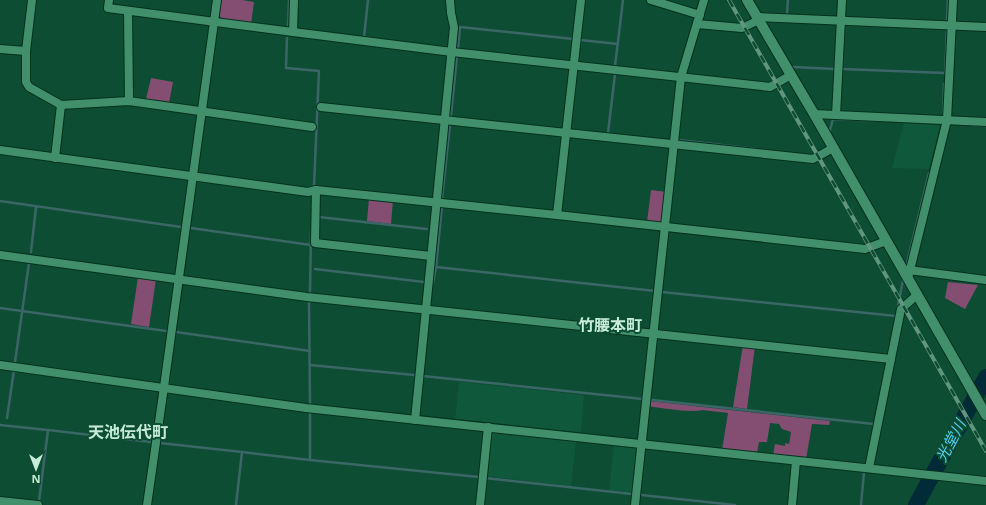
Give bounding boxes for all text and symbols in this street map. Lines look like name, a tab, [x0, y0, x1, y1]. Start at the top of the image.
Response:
district label: 竹腰本町	[578, 314, 642, 336]
water label: 光堂川	[931, 414, 970, 465]
district label: 天池伝代町	[88, 421, 168, 443]
north arrow	[16, 449, 56, 489]
text: N	[32, 472, 40, 487]

